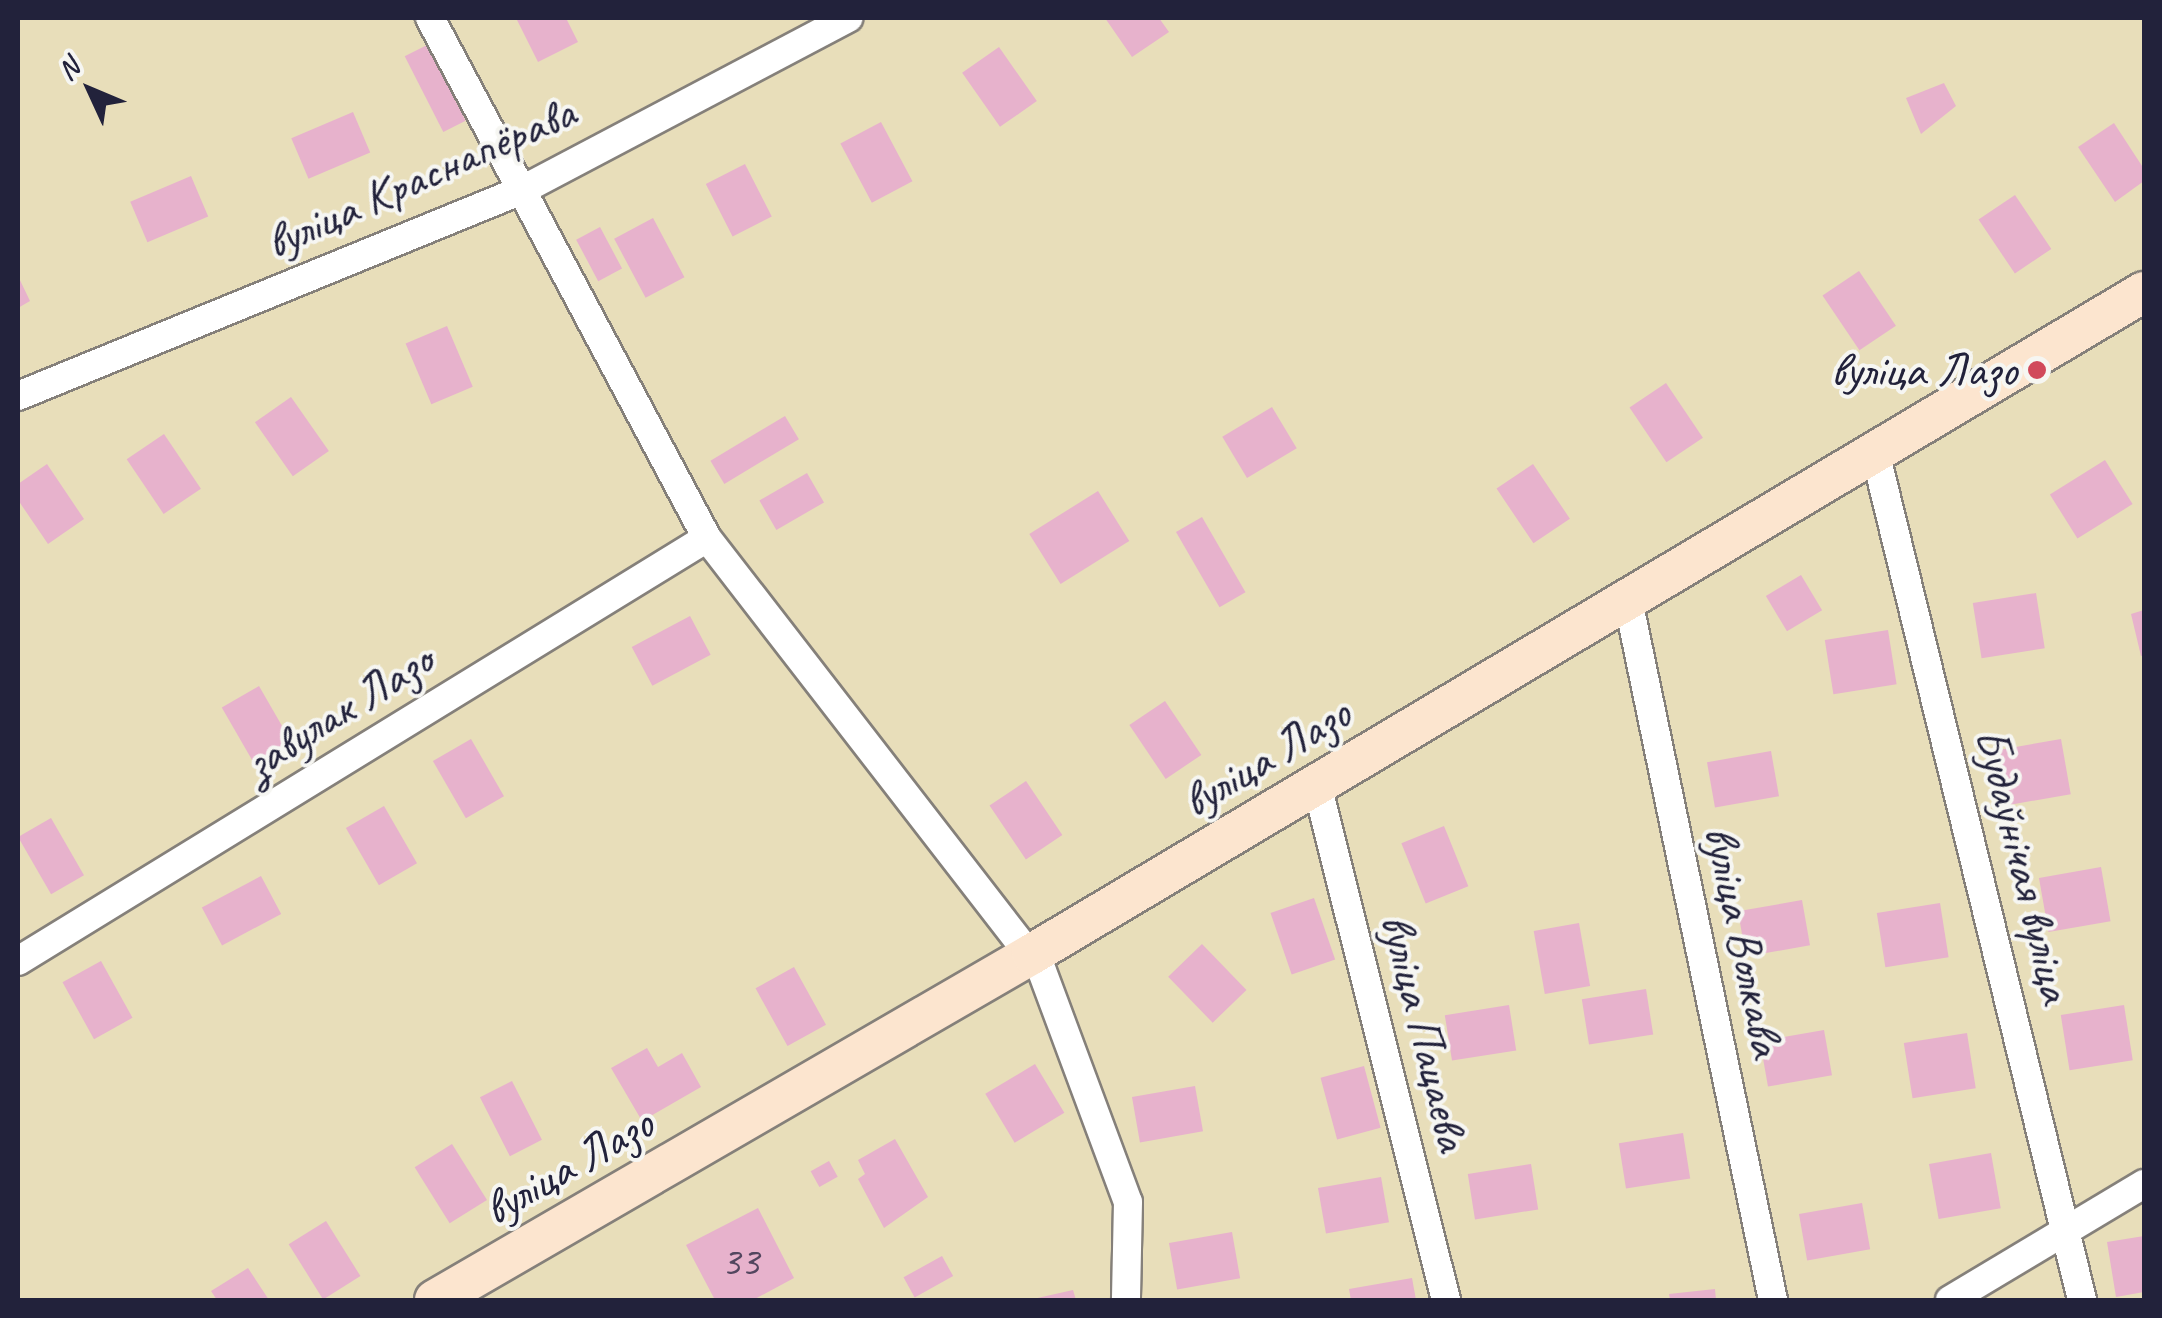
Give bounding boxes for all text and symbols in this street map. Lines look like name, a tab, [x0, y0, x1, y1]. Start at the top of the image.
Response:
north arrow	[40, 40, 140, 140]
text: N	[49, 50, 87, 87]
street label: вуліца Краснапёрава	[257, 83, 583, 271]
place label: вуліца Лазо	[1831, 341, 2017, 399]
marker: вуліца Лазо	[2026, 359, 2048, 381]
street label: завулак Лазо	[235, 631, 443, 791]
street label: вуліца Лазо	[1171, 684, 1361, 830]
street label: Будаўнічая вуліца	[1962, 722, 2086, 1008]
street label: вуліца Волкава	[1691, 820, 1797, 1062]
street label: вуліца Пацаева	[1367, 906, 1483, 1158]
street label: вуліца Лазо	[473, 1095, 663, 1237]
house number: 33	[721, 1237, 759, 1287]

